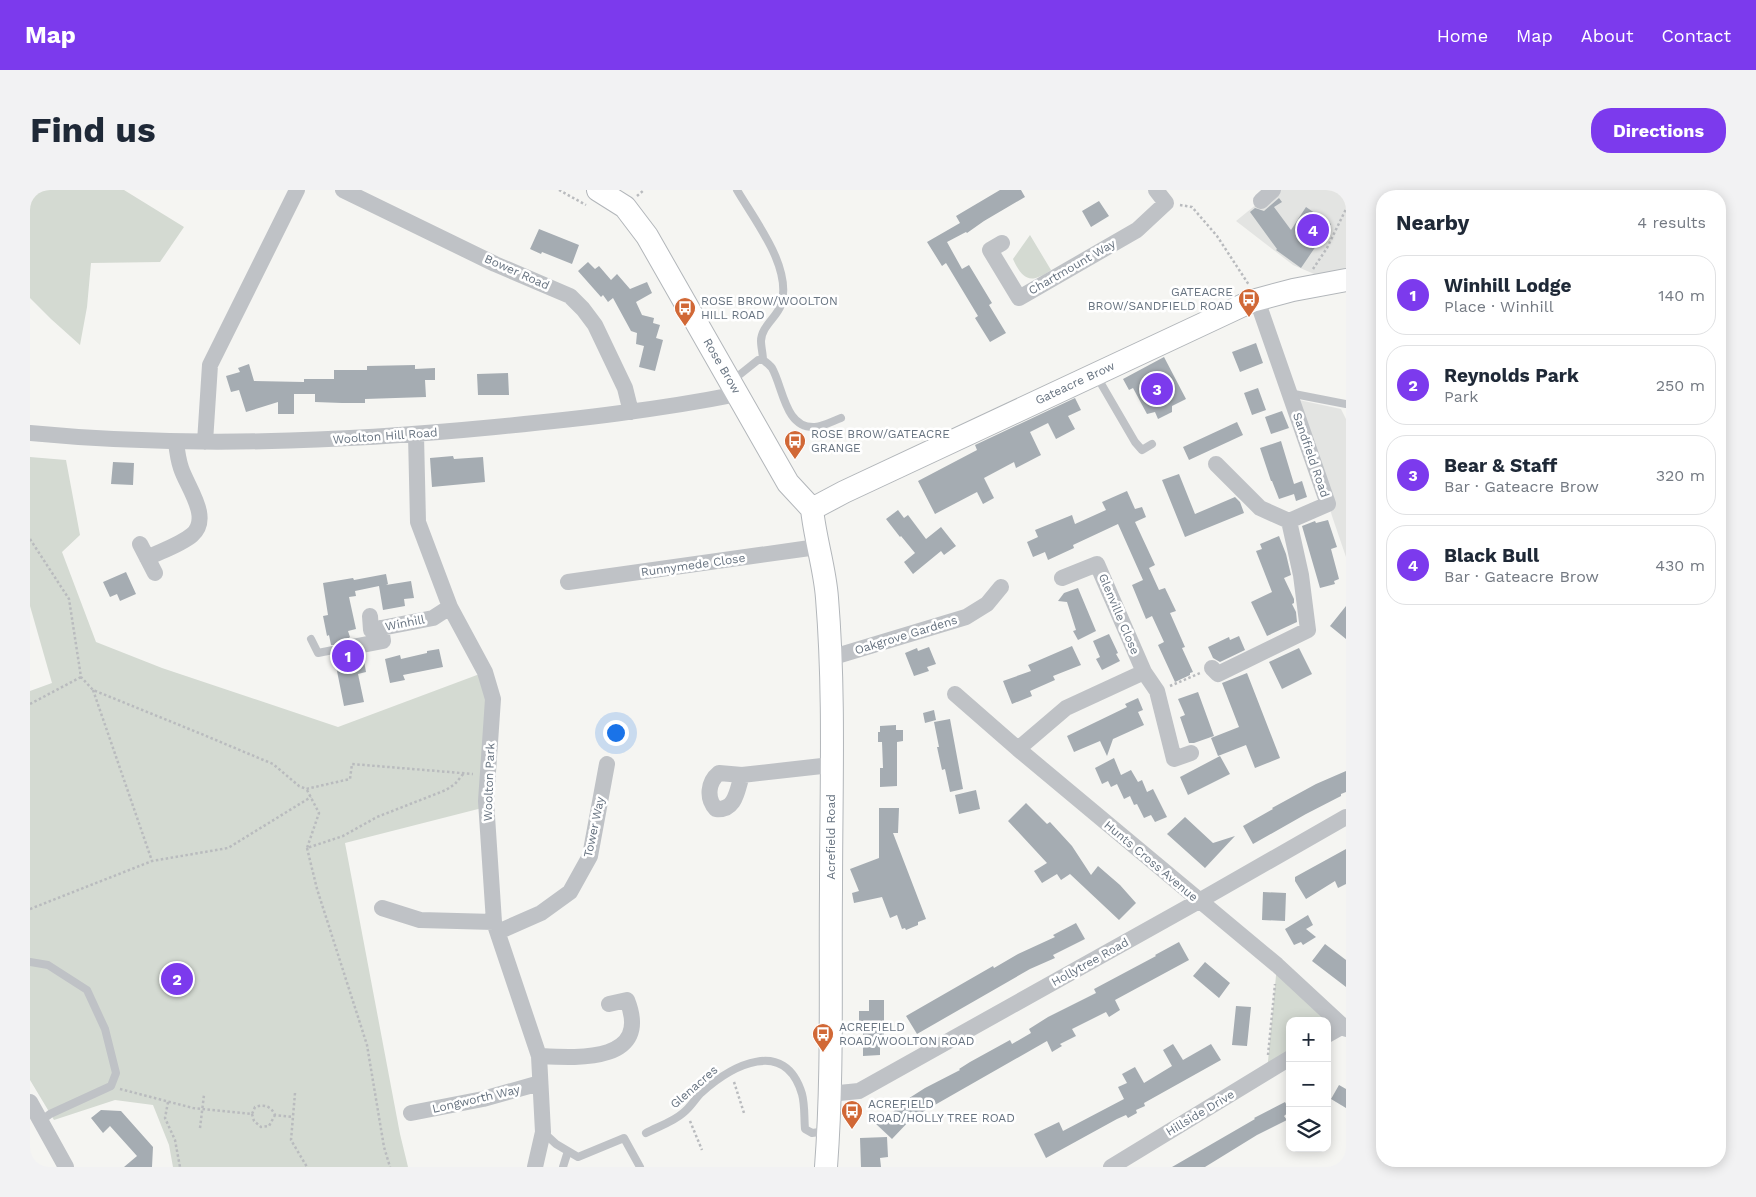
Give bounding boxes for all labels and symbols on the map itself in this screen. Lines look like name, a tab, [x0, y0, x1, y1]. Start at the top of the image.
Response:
pin: 4	[1297, 211, 1329, 249]
street label: Chartmount Way	[1026, 236, 1119, 298]
street label: Bower Road	[482, 251, 552, 293]
place label: GATEACRE BROW/SANDFIELD ROAD	[1088, 285, 1233, 313]
bus stop icon: GATEACRE BROW/SANDFIELD ROAD	[1237, 287, 1261, 318]
place label: ROSE BROW/WOOLTON HILL ROAD	[701, 294, 838, 322]
bus stop icon: ROSE BROW/WOOLTON HILL ROAD	[673, 296, 697, 327]
street label: Rose Brow	[700, 336, 744, 396]
street label: Gateacre Brow	[1033, 358, 1117, 408]
pin: 3	[1141, 370, 1173, 408]
street label: Sandfield Road	[1290, 411, 1332, 499]
street label: Woolton Hill Road	[332, 425, 438, 447]
place label: ROSE BROW/GATEACRE GRANGE	[811, 427, 950, 455]
bus stop icon: ROSE BROW/GATEACRE GRANGE	[783, 429, 807, 460]
street label: Runnymede Close	[640, 551, 746, 579]
street label: Glenville Close	[1096, 571, 1142, 657]
street label: Winhill	[384, 612, 426, 634]
street label: Oakgrove Gardens	[853, 613, 959, 657]
pin: 1	[332, 637, 364, 675]
your location	[603, 720, 629, 746]
street label: Woolton Park	[481, 742, 497, 821]
street label: Acrefield Road	[824, 794, 838, 880]
street label: Tower Way	[581, 795, 607, 859]
street label: Hunts Cross Avenue	[1101, 818, 1201, 904]
street label: Hollytree Road	[1049, 935, 1131, 989]
pin: 2	[161, 960, 193, 998]
place label: ACREFIELD ROAD/WOOLTON ROAD	[839, 1020, 974, 1048]
bus stop icon: ACREFIELD ROAD/WOOLTON ROAD	[811, 1022, 835, 1053]
street label: Glenacres	[667, 1063, 721, 1111]
street label: Longworth Way	[431, 1082, 522, 1116]
street label: Hillside Drive	[1163, 1087, 1237, 1139]
place label: ACREFIELD ROAD/HOLLY TREE ROAD	[868, 1097, 1015, 1125]
bus stop icon: ACREFIELD ROAD/HOLLY TREE ROAD	[840, 1099, 864, 1130]

